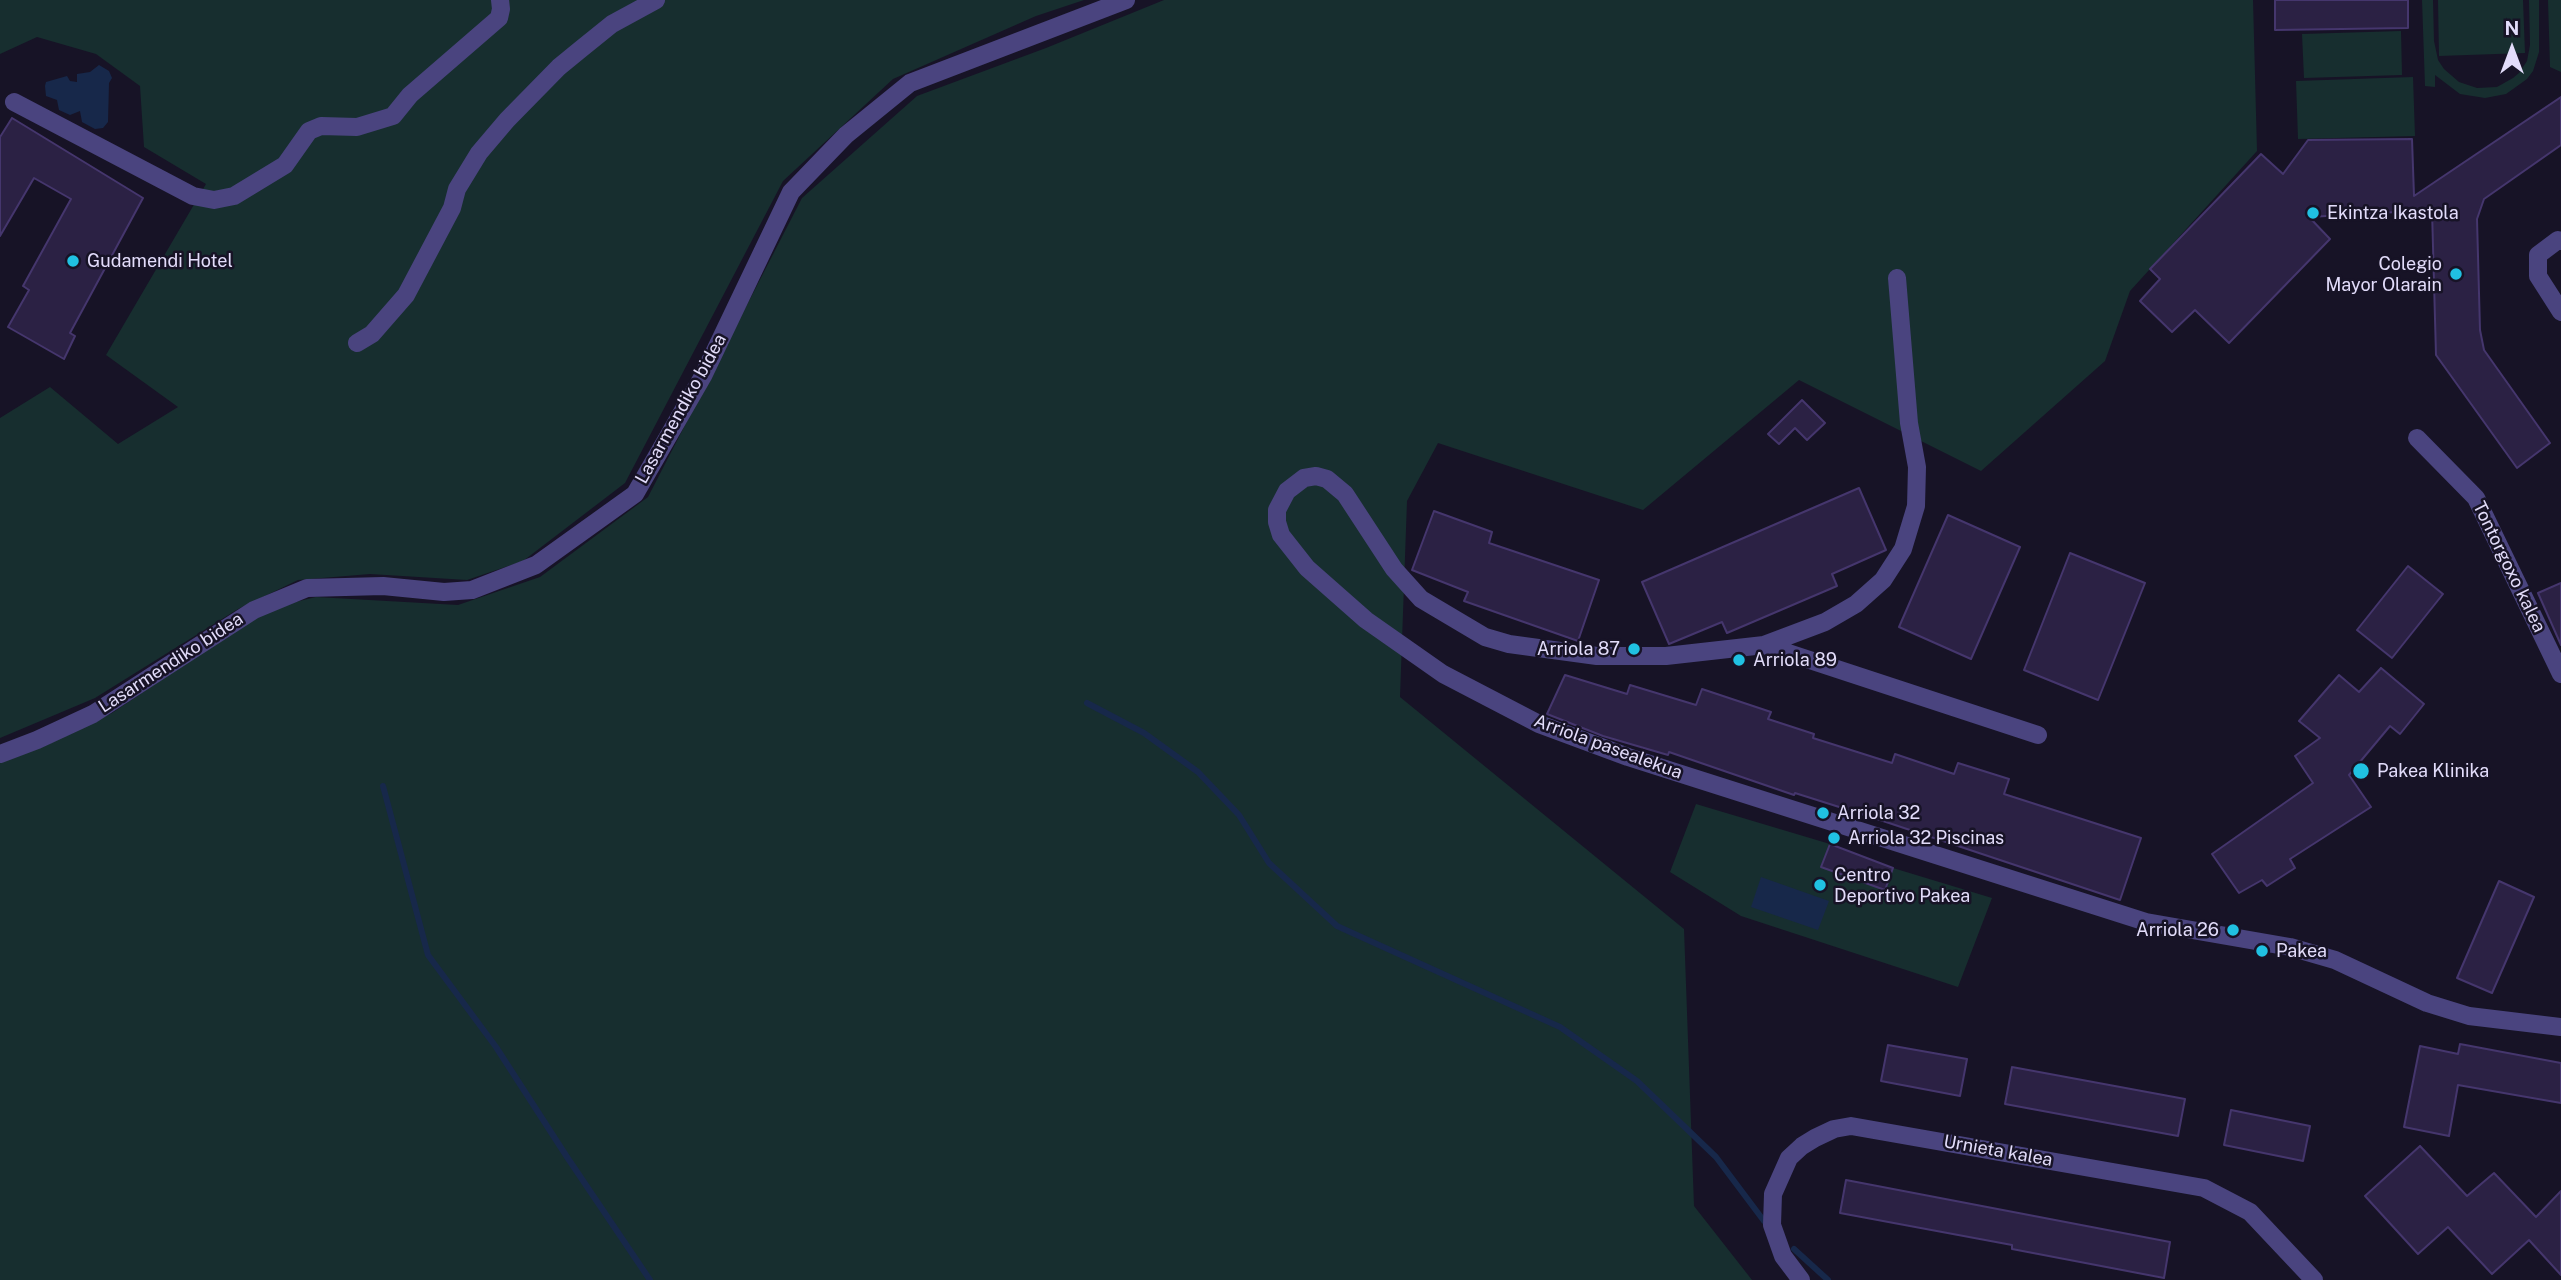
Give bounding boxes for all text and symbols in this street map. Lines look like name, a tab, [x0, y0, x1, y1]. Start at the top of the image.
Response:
north arrow	[2477, 14, 2547, 84]
text: N	[2505, 17, 2519, 39]
place label: Ekintza Ikastola	[2327, 202, 2459, 224]
marker: Ekintza Ikastola	[2305, 205, 2321, 221]
place label: Gudamendi Hotel	[87, 250, 233, 272]
marker: Gudamendi Hotel	[65, 253, 81, 269]
place label: Colegio Mayor Olarain	[2325, 253, 2442, 296]
marker: Colegio Mayor Olarain	[2448, 266, 2464, 282]
street label: Lasarmendiko bidea	[631, 330, 731, 488]
street label: Tontorgoxo kalea	[2468, 498, 2550, 636]
street label: Lasarmendiko bidea	[95, 608, 247, 718]
place label: Arriola 87	[1537, 638, 1620, 660]
marker: Arriola 87	[1626, 641, 1642, 657]
place label: Arriola 89	[1753, 649, 1837, 671]
marker: Arriola 89	[1731, 652, 1747, 668]
street label: Arriola pasealekua	[1531, 710, 1685, 784]
place label: Pakea Klinika	[2377, 760, 2489, 782]
marker: Pakea Klinika	[2351, 761, 2371, 781]
place label: Arriola 32	[1837, 802, 1920, 824]
marker: Arriola 32	[1815, 805, 1831, 821]
place label: Arriola 32 Piscinas	[1848, 827, 2004, 849]
marker: Arriola 32 Piscinas	[1826, 830, 1842, 846]
place label: Centro Deportivo Pakea	[1834, 864, 1970, 906]
marker: Centro Deportivo Pakea	[1812, 877, 1828, 893]
place label: Arriola 26	[2136, 919, 2219, 941]
marker: Arriola 26	[2225, 922, 2241, 938]
place label: Pakea	[2276, 940, 2327, 962]
marker: Pakea	[2254, 943, 2270, 959]
street label: Urnieta kalea	[1942, 1131, 2054, 1171]

